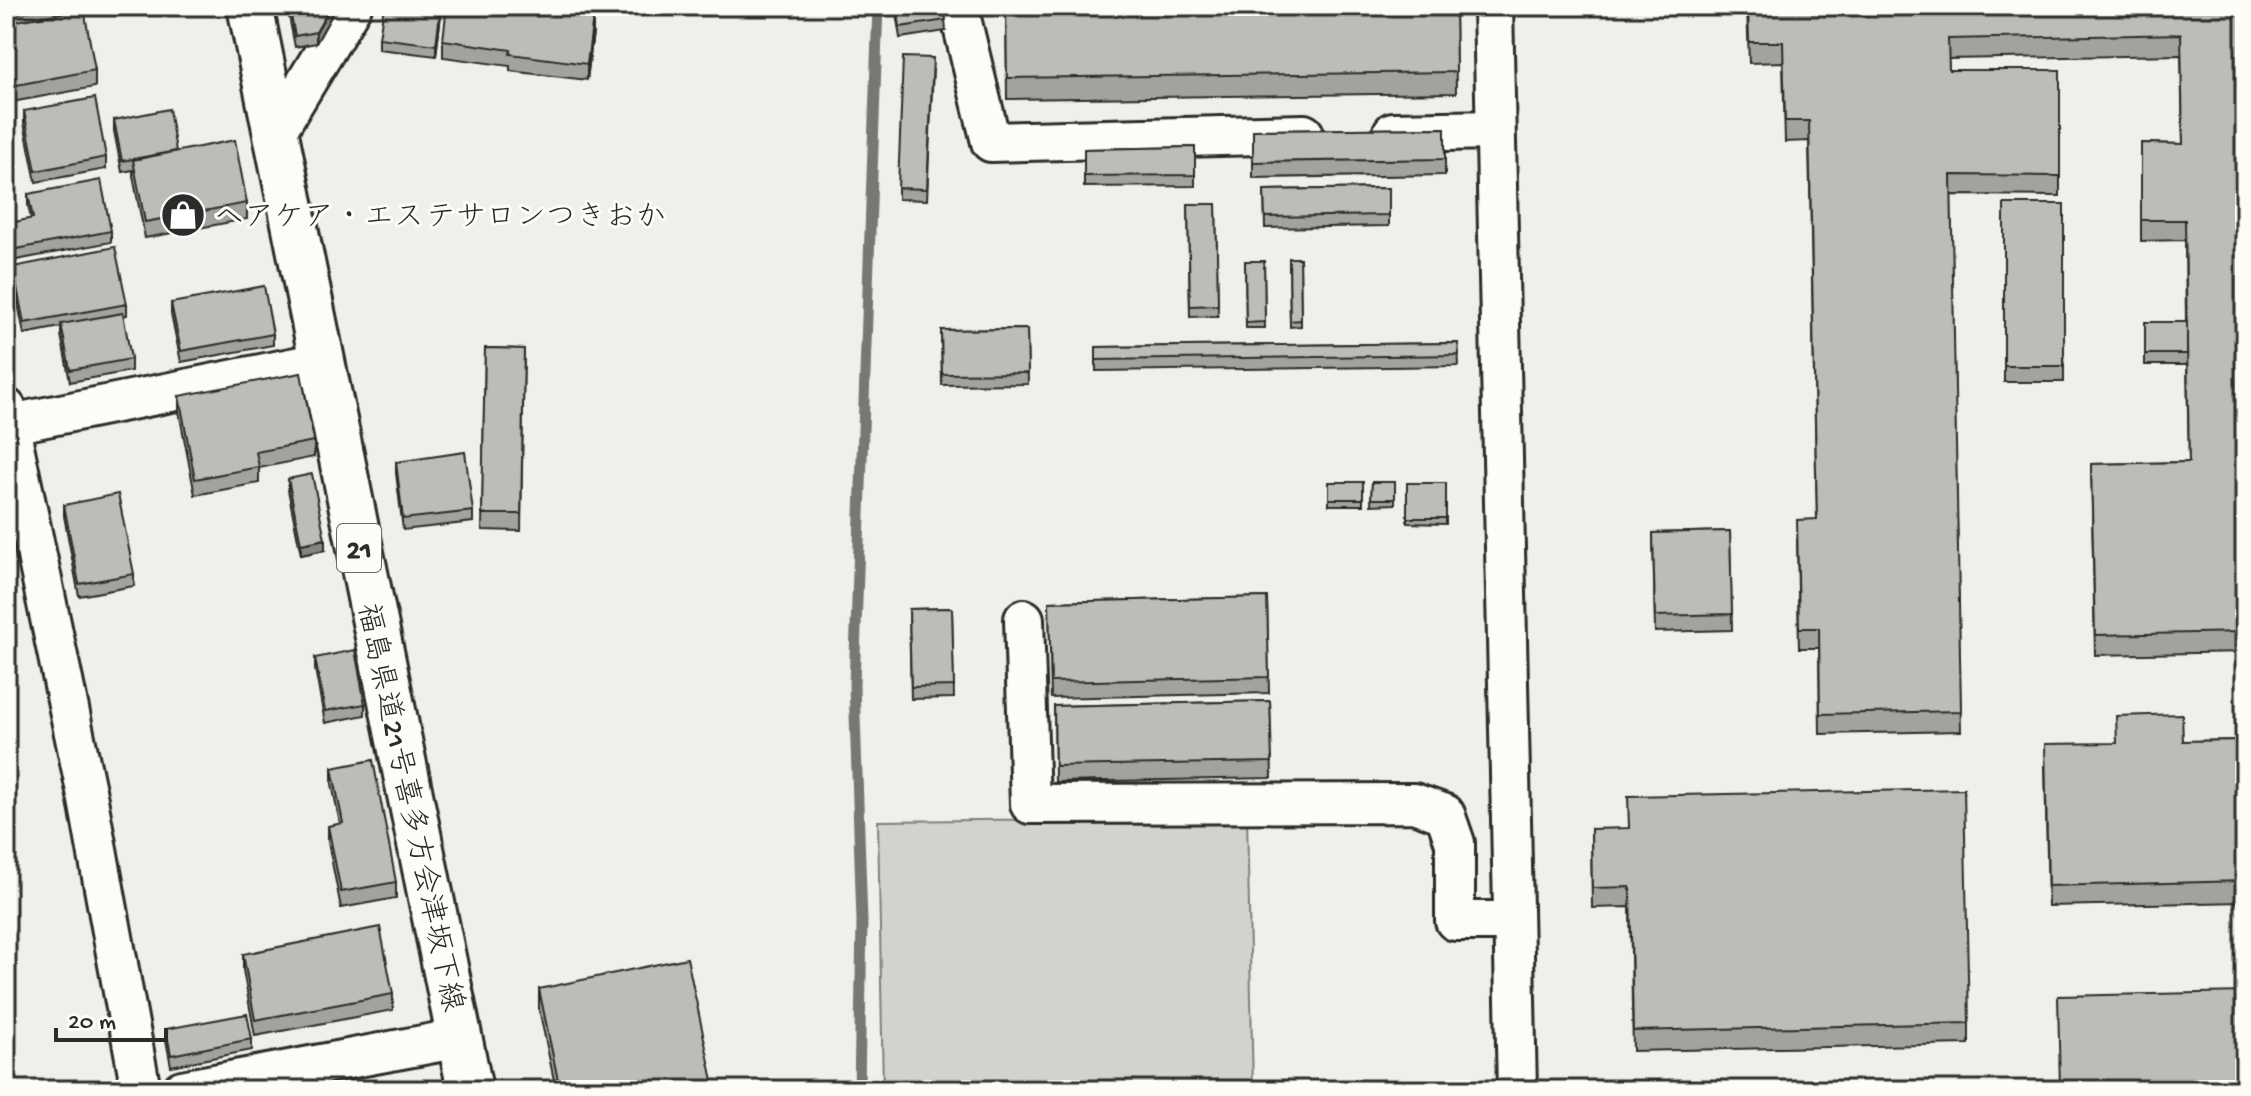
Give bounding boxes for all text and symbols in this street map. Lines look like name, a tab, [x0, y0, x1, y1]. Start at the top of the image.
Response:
shop icon: ヘアケア・エステサロンつきおか	[159, 191, 207, 239]
place label: ヘアケア・エステサロンつきおか	[214, 202, 666, 237]
road number: 21	[337, 524, 381, 572]
street label: 福島県道21号喜多方会津坂下線	[347, 600, 470, 1015]
scale bar	[56, 992, 166, 1042]
text: 20 m	[68, 1009, 116, 1038]

